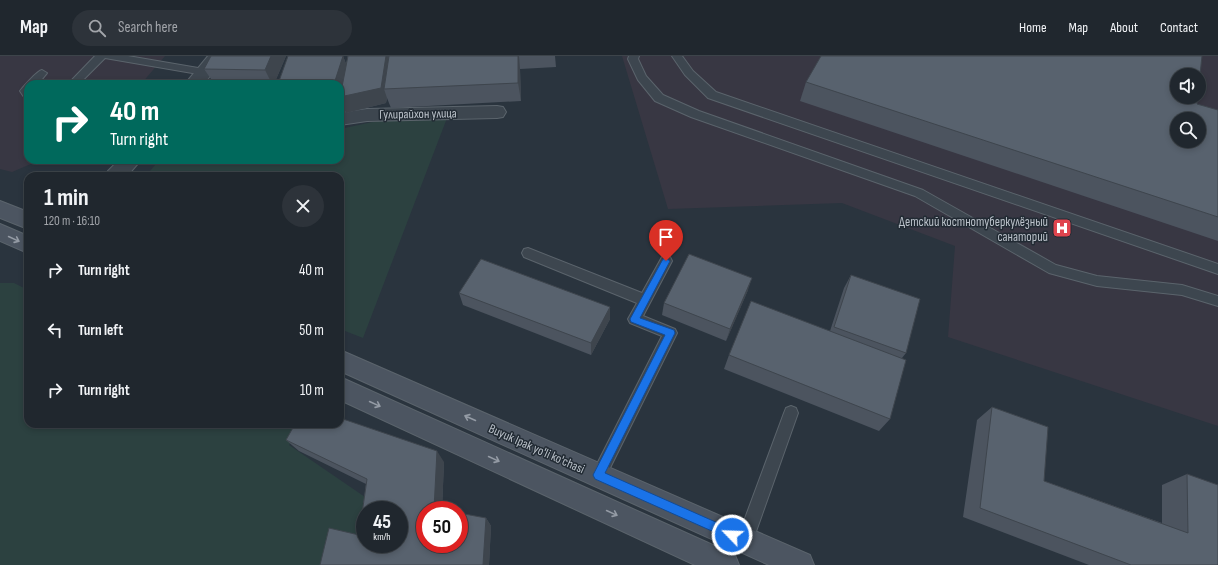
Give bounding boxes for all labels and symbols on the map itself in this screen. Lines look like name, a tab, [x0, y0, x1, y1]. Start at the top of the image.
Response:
street label: Гулирайхон улица	[379, 105, 457, 123]
place label: Детский костнотуберкулёзный санаторий	[899, 214, 1048, 245]
hospital icon: Детский костнотуберкулёзный санаторий	[1051, 217, 1073, 239]
pin	[649, 220, 683, 261]
one-way arrow	[8, 236, 20, 243]
one-way arrow	[369, 401, 381, 408]
one-way arrow	[465, 414, 477, 421]
street label: Buyuk Ipak yo'li ko'chasi	[486, 421, 587, 477]
one-way arrow	[487, 456, 499, 463]
speed limit sign: 50	[416, 501, 468, 553]
one-way arrow	[605, 510, 617, 517]
position arrow	[711, 514, 753, 556]

